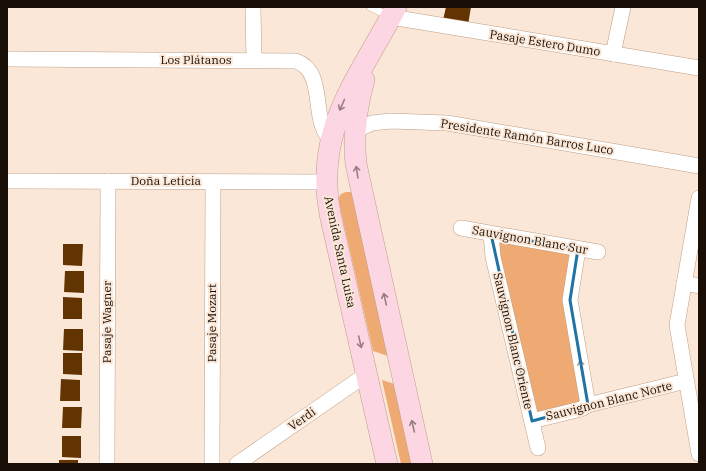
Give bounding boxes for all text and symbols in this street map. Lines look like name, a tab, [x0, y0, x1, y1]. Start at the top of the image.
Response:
street label: Pasaje Estero Dumo	[488, 26, 602, 59]
street label: Los Plátanos	[160, 52, 232, 67]
one-way arrow	[338, 99, 345, 111]
street label: Presidente Ramón Barros Luco	[440, 115, 615, 158]
one-way arrow	[353, 166, 361, 179]
street label: Doña Leticia	[131, 173, 202, 188]
street label: Avenida Santa Luisa	[321, 194, 360, 310]
street label: Sauvignon Blanc Sur	[471, 222, 590, 257]
street label: Sauvignon Blanc Oriente	[490, 271, 537, 411]
street label: Pasaje Wagner	[99, 280, 114, 363]
street label: Pasaje Mozart	[204, 284, 219, 362]
one-way arrow	[380, 293, 388, 306]
one-way arrow	[356, 335, 364, 348]
one-way arrow	[577, 360, 585, 373]
street label: Sauvignon Blanc Norte	[544, 378, 674, 423]
street label: Verdi	[285, 404, 319, 433]
one-way arrow	[409, 420, 417, 433]

